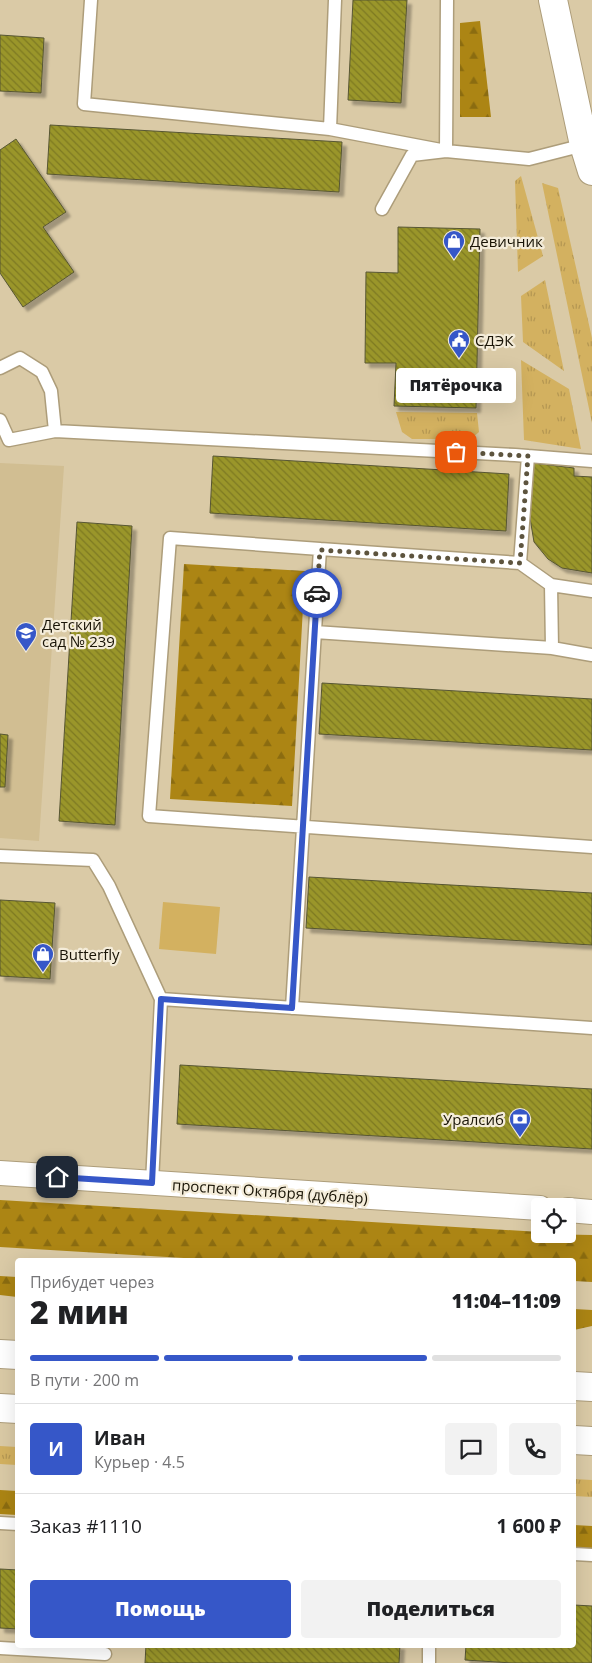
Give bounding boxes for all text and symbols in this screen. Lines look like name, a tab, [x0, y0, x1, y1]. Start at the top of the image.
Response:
shop icon: Девичник	[442, 229, 466, 260]
place label: Девичник	[470, 231, 543, 251]
public building icon: СДЭК	[447, 328, 471, 359]
place label: СДЭК	[475, 330, 514, 350]
callout: Пятёрочка	[396, 367, 516, 402]
text: Пятёрочка	[409, 374, 503, 396]
pin	[435, 431, 477, 473]
icon: bag	[442, 438, 470, 466]
courier	[292, 568, 342, 618]
icon: car	[303, 579, 331, 607]
place label: Детский сад № 239	[42, 614, 115, 651]
school or university icon: Детский сад № 239	[14, 621, 38, 652]
shop icon: Butterfly	[31, 942, 55, 973]
place label: Butterfly	[59, 944, 120, 964]
bank icon: Уралсиб	[508, 1107, 532, 1138]
place label: Уралсиб	[443, 1109, 504, 1129]
pin	[36, 1156, 78, 1198]
icon: home	[43, 1163, 71, 1191]
street label: проспект Октября (дублёр)	[171, 1174, 369, 1208]
map controls	[531, 1198, 576, 1243]
button: locate	[531, 1198, 576, 1243]
text: Прибудет через	[30, 1271, 154, 1293]
text: 11:04–11:09	[451, 1288, 561, 1314]
text: 2 мин	[30, 1290, 129, 1333]
text: В пути · 200 m	[30, 1369, 139, 1391]
button: chat	[445, 1423, 497, 1475]
button: phone	[509, 1423, 561, 1475]
text: Иван	[94, 1425, 146, 1451]
text: И	[48, 1436, 64, 1462]
text: Курьер · 4.5	[94, 1451, 185, 1473]
text: Заказ #1110	[30, 1513, 142, 1539]
text: 1 600 ₽	[497, 1513, 561, 1539]
button: Помощь	[30, 1580, 291, 1638]
button: Поделиться	[301, 1580, 561, 1638]

